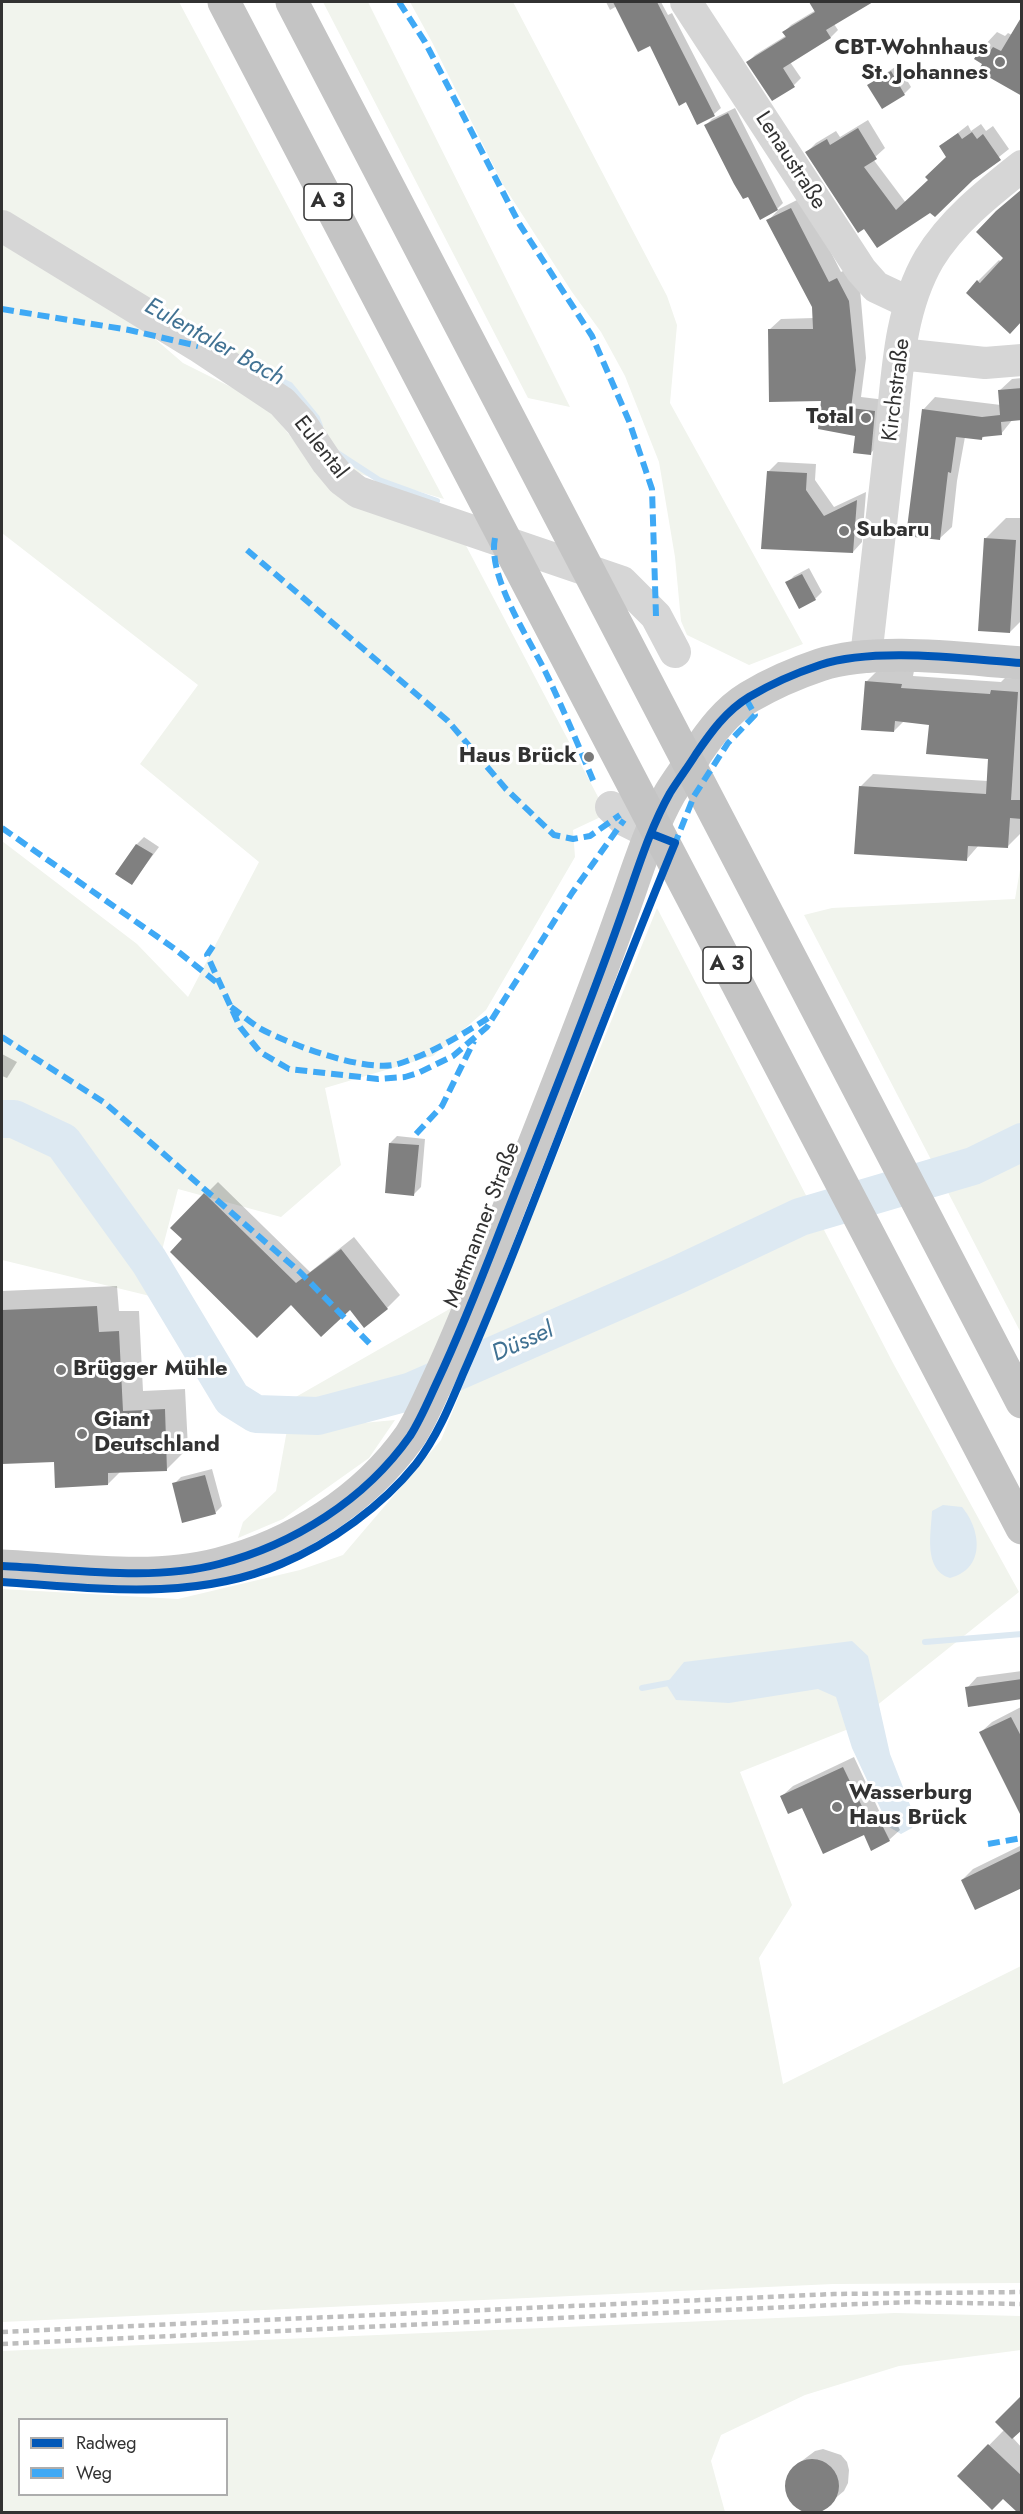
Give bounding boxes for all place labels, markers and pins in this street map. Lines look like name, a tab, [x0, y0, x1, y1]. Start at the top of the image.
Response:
place label: CBT-Wohnhaus St. Johannes	[835, 36, 988, 88]
marker: CBT-Wohnhaus St. Johannes	[993, 55, 1007, 69]
place label: Total	[806, 405, 854, 431]
marker: Total	[859, 411, 873, 425]
place label: Subaru	[856, 518, 930, 544]
marker: Subaru	[837, 524, 851, 538]
place label: Haus Brück	[459, 744, 577, 770]
marker: Haus Brück	[582, 750, 596, 764]
place label: Brügger Mühle	[73, 1357, 228, 1383]
marker: Brügger Mühle	[54, 1363, 68, 1377]
place label: Giant Deutschland	[94, 1408, 220, 1460]
marker: Giant Deutschland	[75, 1427, 89, 1441]
place label: Wasserburg Haus Brück	[849, 1781, 972, 1832]
marker: Wasserburg Haus Brück	[830, 1800, 844, 1814]

